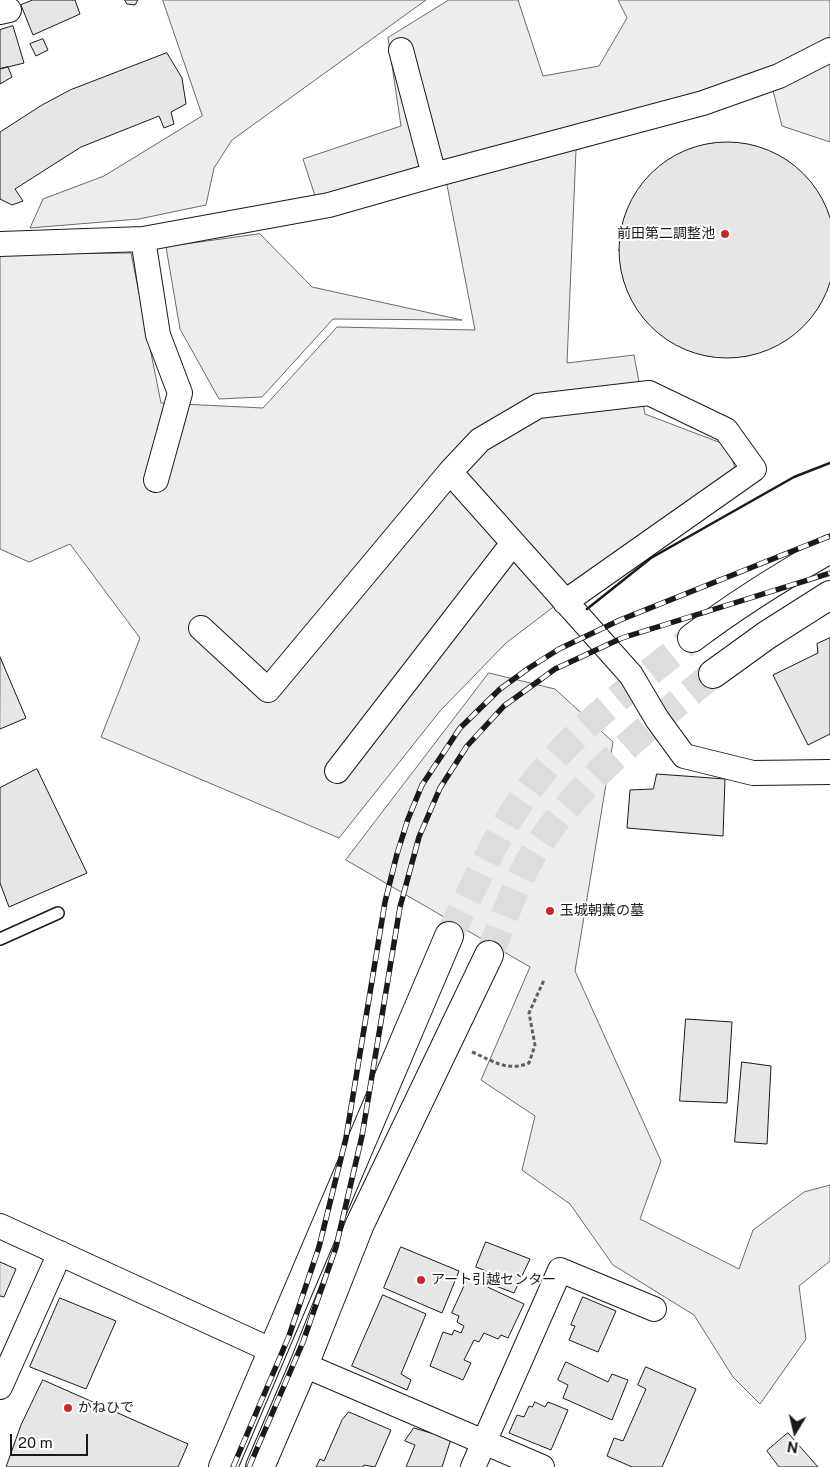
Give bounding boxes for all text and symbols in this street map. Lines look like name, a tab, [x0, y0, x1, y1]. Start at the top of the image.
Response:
place label: 前田第二調整池	[617, 226, 715, 242]
marker: 前田第二調整池	[719, 228, 731, 240]
place label: 玉城朝薫の墓	[560, 903, 644, 919]
marker: 玉城朝薫の墓	[544, 905, 556, 917]
place label: アート引越センター	[431, 1272, 556, 1288]
marker: アート引越センター	[415, 1274, 427, 1286]
place label: かねひで	[78, 1400, 134, 1416]
marker: かねひで	[62, 1402, 74, 1414]
north arrow	[770, 1407, 820, 1457]
scale bar	[12, 1424, 90, 1456]
text: 20 m	[18, 1434, 53, 1451]
text: N	[786, 1438, 799, 1456]

